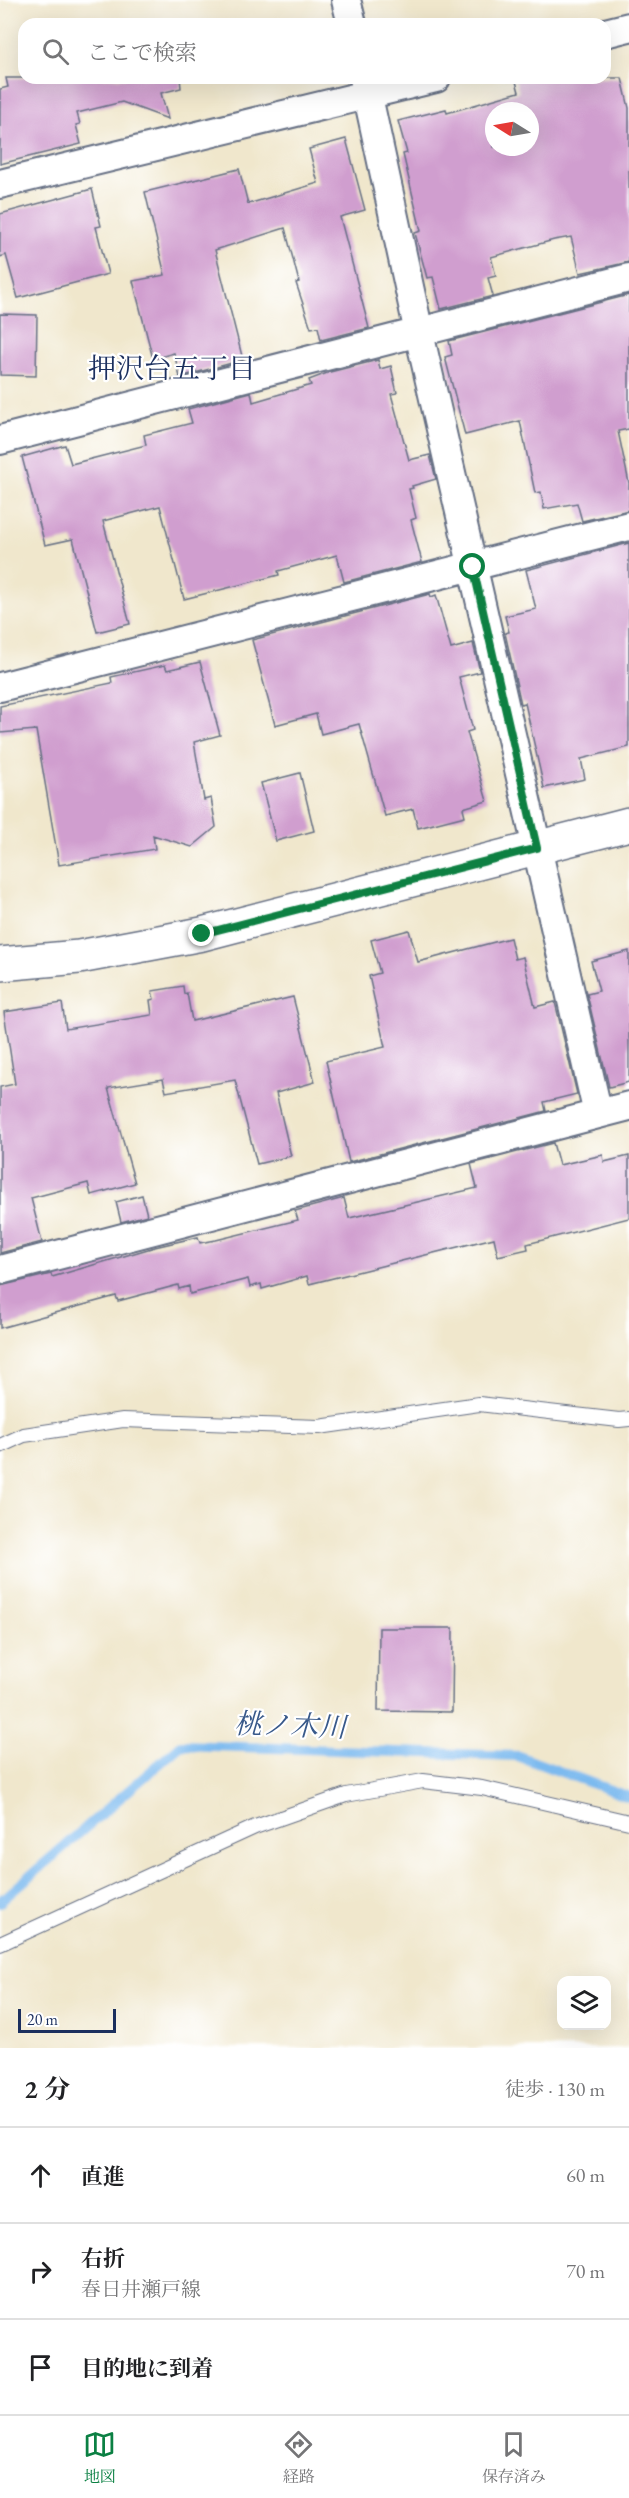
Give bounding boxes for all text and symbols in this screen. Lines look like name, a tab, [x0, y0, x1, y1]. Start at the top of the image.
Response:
search box	[18, 18, 611, 84]
icon: search	[39, 35, 72, 68]
text: ここで検索	[87, 38, 197, 67]
north arrow	[485, 102, 539, 156]
district label: 押沢台五丁目	[88, 350, 256, 386]
route start	[459, 553, 485, 579]
route end	[188, 920, 214, 946]
water label: 桃ノ木川	[233, 1705, 350, 1745]
map controls	[557, 1976, 611, 2030]
button: layers	[557, 1976, 611, 2030]
scale bar	[18, 2006, 116, 2034]
text: 20 m	[27, 2009, 58, 2030]
text: 2 分	[24, 2072, 70, 2106]
text: 徒歩 · 130 m	[505, 2076, 605, 2102]
icon: ahead	[24, 2159, 57, 2192]
text: 直進	[81, 2162, 125, 2191]
text: 60 m	[566, 2162, 605, 2188]
text: 右折	[81, 2244, 125, 2273]
icon: right	[24, 2255, 57, 2288]
text: 70 m	[566, 2258, 605, 2284]
text: 春日井瀬戸線	[81, 2276, 201, 2302]
icon: arrive	[24, 2351, 57, 2384]
text: 目的地に到着	[81, 2354, 213, 2383]
tab: 地図	[83, 2428, 116, 2487]
tab: 経路	[282, 2428, 315, 2487]
tab: 保存済み	[482, 2428, 546, 2487]

